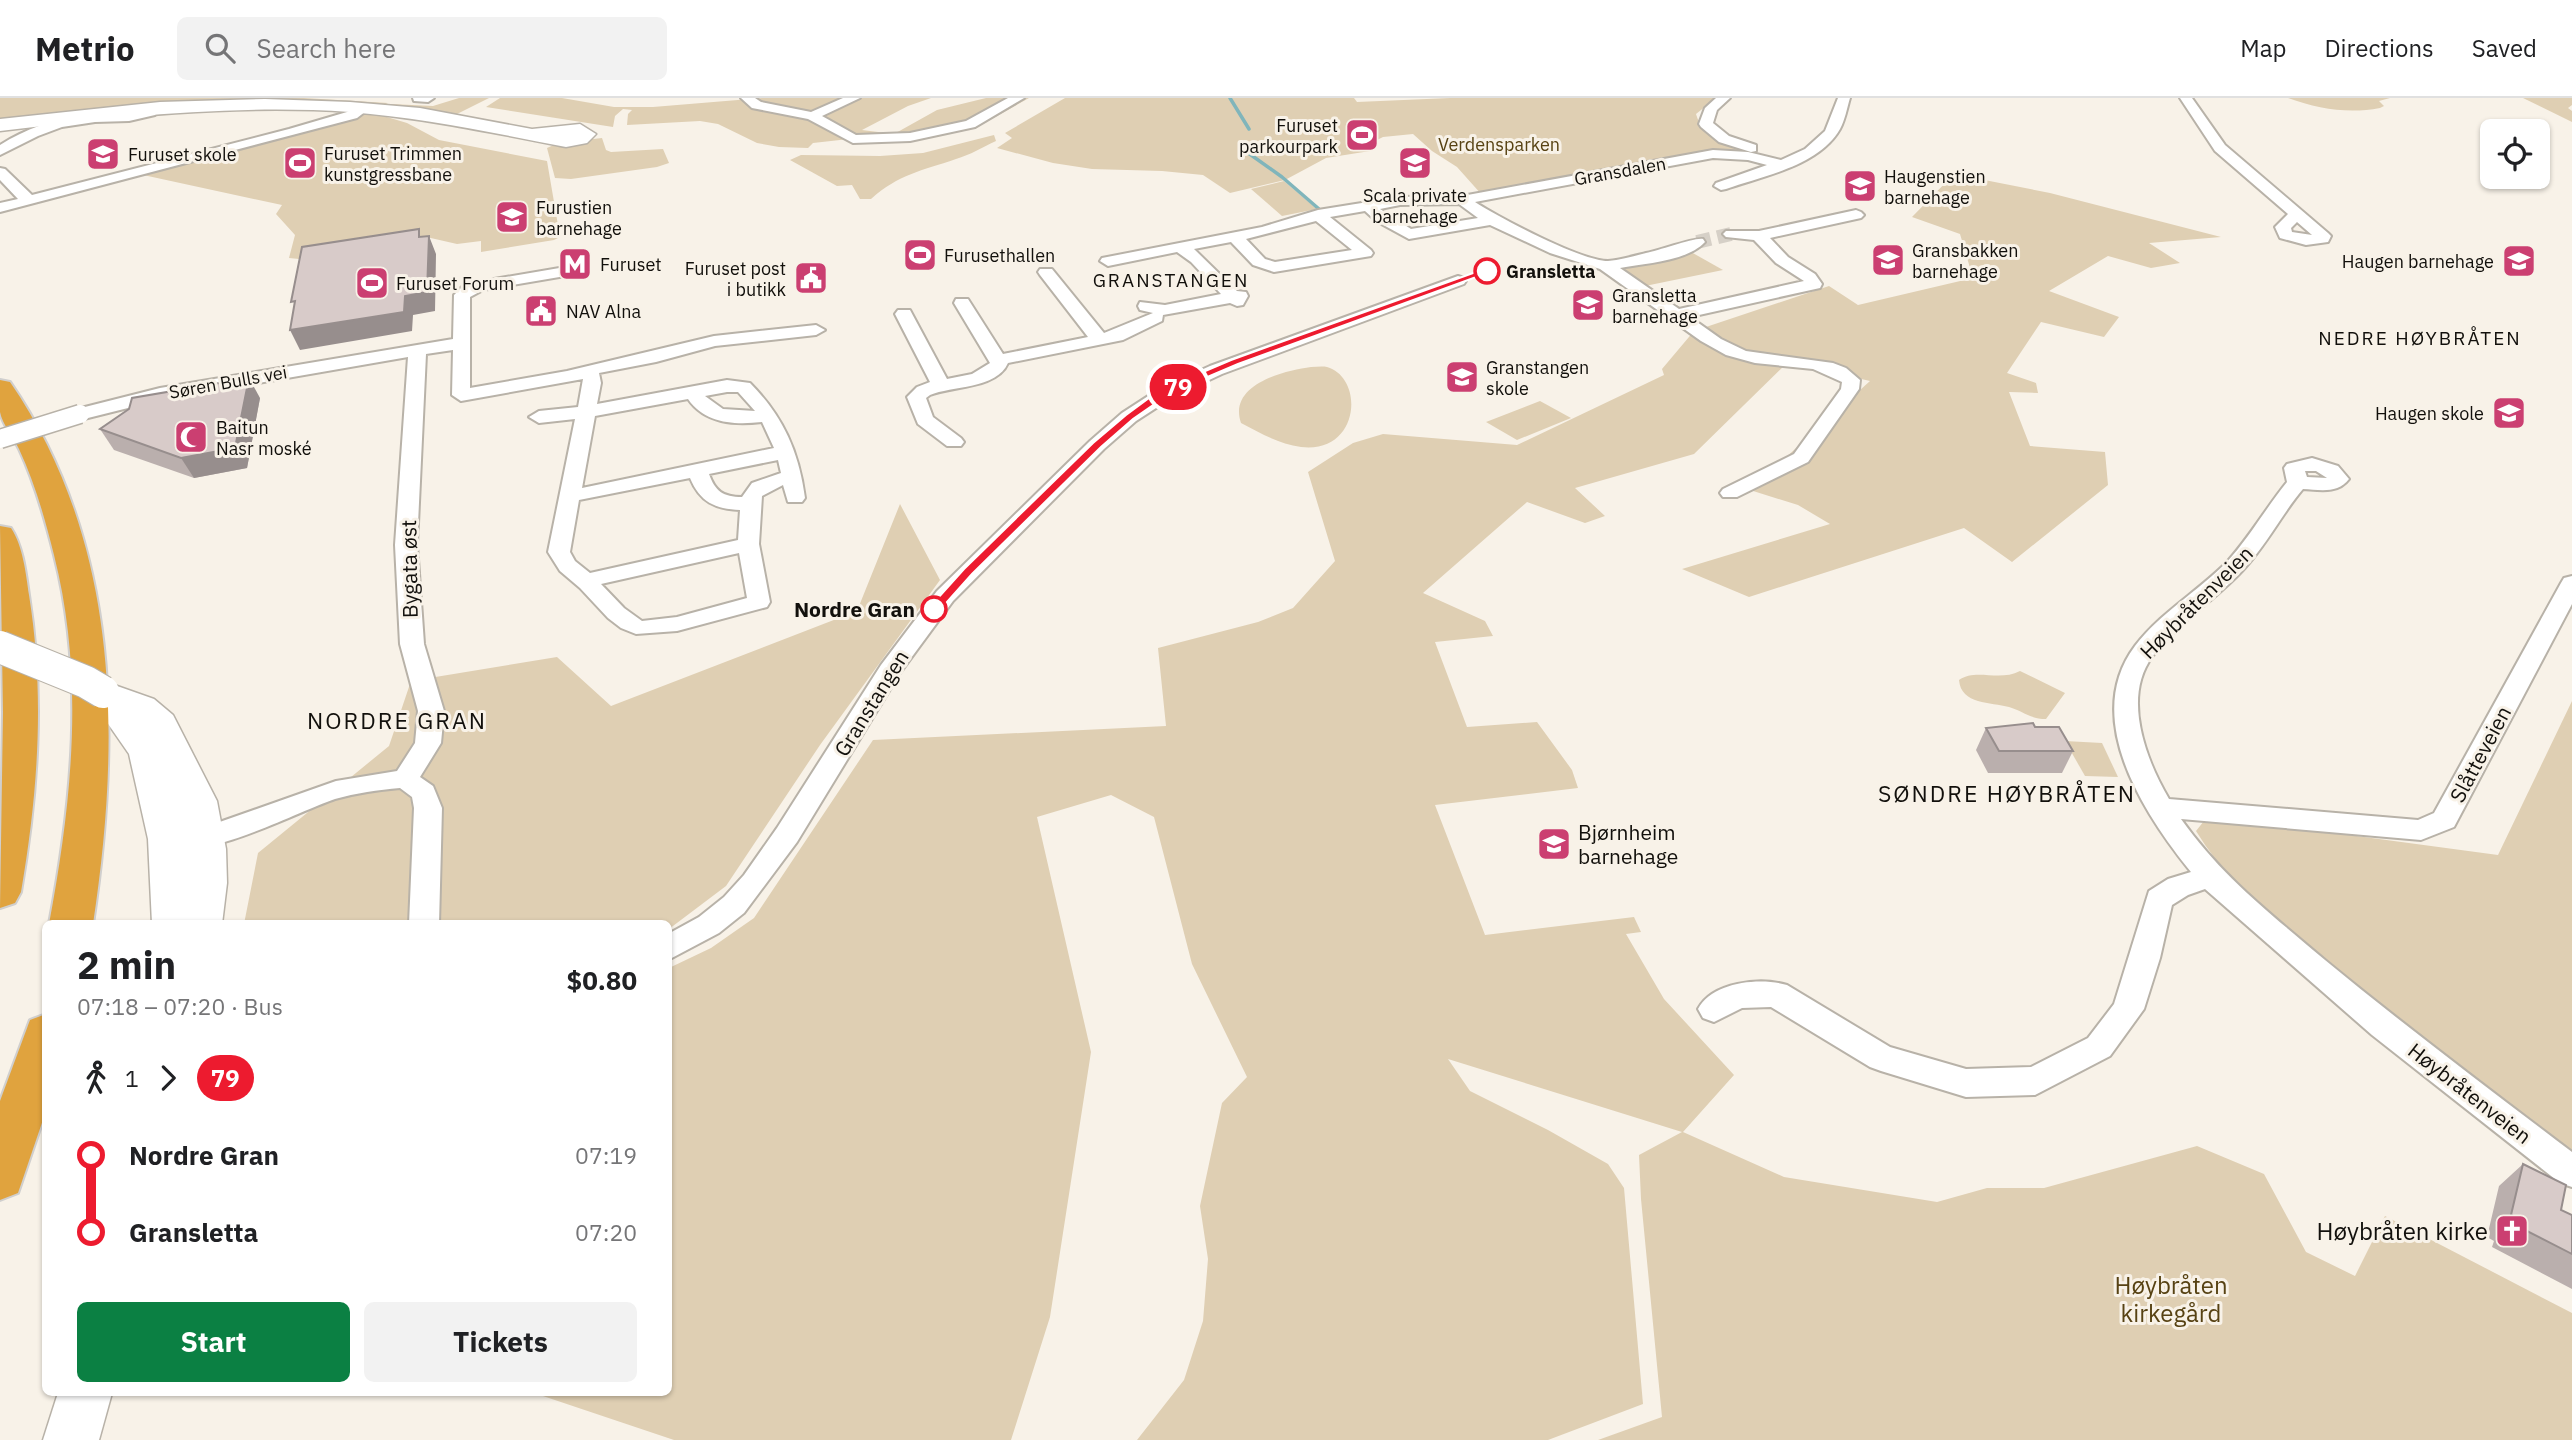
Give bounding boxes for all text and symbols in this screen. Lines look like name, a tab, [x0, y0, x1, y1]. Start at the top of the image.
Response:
search box	[177, 17, 667, 80]
text: Metrio	[35, 27, 135, 70]
icon: search	[201, 29, 239, 67]
text: Search here	[257, 31, 396, 65]
text: Map	[2240, 32, 2286, 64]
text: Directions	[2324, 32, 2434, 64]
text: Saved	[2472, 32, 2537, 64]
place label: Furuset parkourpark	[1239, 114, 1338, 158]
sports icon: Furuset parkourpark	[1343, 116, 1381, 154]
map controls	[2480, 119, 2550, 189]
button: locate	[2480, 119, 2550, 189]
park label: Verdensparken	[1438, 133, 1560, 156]
school or university icon: Furuset skole	[84, 135, 122, 173]
place label: Furuset Trimmen kunstgressbane	[324, 142, 462, 186]
place label: Furuset skole	[128, 143, 237, 166]
sports icon: Furuset Trimmen kunstgressbane	[281, 144, 319, 182]
school or university icon: Scala private barnehage	[1396, 144, 1434, 182]
street label: Gransdalen	[1572, 152, 1668, 190]
place label: Haugenstien barnehage	[1884, 165, 1986, 209]
school or university icon: Haugenstien barnehage	[1841, 167, 1879, 205]
place label: Scala private barnehage	[1363, 184, 1467, 228]
place label: Furustien barnehage	[536, 196, 622, 240]
school or university icon: Furustien barnehage	[493, 198, 531, 236]
sports icon: Furusethallen	[901, 236, 939, 274]
place label: Gransbakken barnehage	[1912, 239, 2018, 283]
school or university icon: Gransbakken barnehage	[1869, 241, 1907, 279]
school or university icon: Haugen barnehage	[2500, 242, 2538, 280]
place label: Furusethallen	[944, 244, 1055, 267]
metro station icon: Furuset	[556, 245, 594, 283]
place label: Haugen barnehage	[2342, 250, 2494, 273]
place label: Furuset	[600, 253, 662, 276]
place label: Furuset post i butikk	[685, 257, 787, 301]
marker: Gransletta	[1474, 258, 1500, 284]
public building icon: Furuset post i butikk	[792, 259, 830, 297]
place label: Gransletta	[1506, 260, 1596, 283]
sports icon: Furuset Forum	[353, 264, 391, 302]
district label: GRANSTANGEN	[1093, 268, 1249, 292]
place label: Furuset Forum	[396, 272, 514, 295]
place label: Gransletta barnehage	[1612, 284, 1698, 328]
school or university icon: Gransletta barnehage	[1569, 286, 1607, 324]
public building icon: NAV Alna	[522, 292, 560, 330]
place label: NAV Alna	[566, 300, 641, 323]
district label: NEDRE HØYBRÅTEN	[2318, 326, 2522, 350]
place label: Granstangen skole	[1486, 356, 1589, 400]
school or university icon: Granstangen skole	[1443, 358, 1481, 396]
street label: Søren Bulls vei	[167, 360, 289, 404]
line badge: 79	[1146, 364, 1210, 410]
text: 79	[1164, 371, 1192, 403]
school or university icon: Haugen skole	[2490, 394, 2528, 432]
place label: Haugen skole	[2375, 402, 2484, 425]
place label: Baitun Nasr moské	[216, 416, 312, 460]
mosque icon: Baitun Nasr moské	[172, 418, 210, 456]
street label: Bygata øst	[394, 520, 424, 618]
street label: Høybråtenveien	[2133, 539, 2259, 665]
place label: Nordre Gran	[794, 595, 915, 623]
marker: Nordre Gran	[921, 596, 947, 622]
street label: Granstangen	[827, 645, 915, 761]
street label: Slåtteveien	[2443, 701, 2517, 807]
district label: NORDRE GRAN	[307, 705, 487, 735]
district label: SØNDRE HØYBRÅTEN	[1878, 778, 2136, 808]
place label: Bjørnheim barnehage	[1578, 818, 1678, 870]
school or university icon: Bjørnheim barnehage	[1535, 825, 1573, 863]
text: 2 min	[77, 940, 176, 989]
text: $0.80	[567, 963, 637, 997]
text: 07:18 – 07:20 · Bus	[77, 991, 283, 1021]
street label: Høybråtenveien	[2403, 1036, 2537, 1150]
icon: walk	[77, 1059, 115, 1097]
icon: forward	[149, 1059, 187, 1097]
text: 79	[211, 1062, 240, 1094]
text: 1	[125, 1063, 139, 1093]
text: Nordre Gran	[129, 1138, 279, 1172]
text: 07:19	[575, 1140, 637, 1170]
church icon: Høybråten kirke	[2493, 1212, 2531, 1250]
text: Gransletta	[129, 1215, 258, 1249]
place label: Høybråten kirke	[2316, 1215, 2488, 1247]
text: 07:20	[575, 1217, 637, 1247]
park label: Høybråten kirkegård	[2114, 1269, 2228, 1329]
button: Start	[77, 1302, 350, 1382]
button: Tickets	[364, 1302, 637, 1382]

